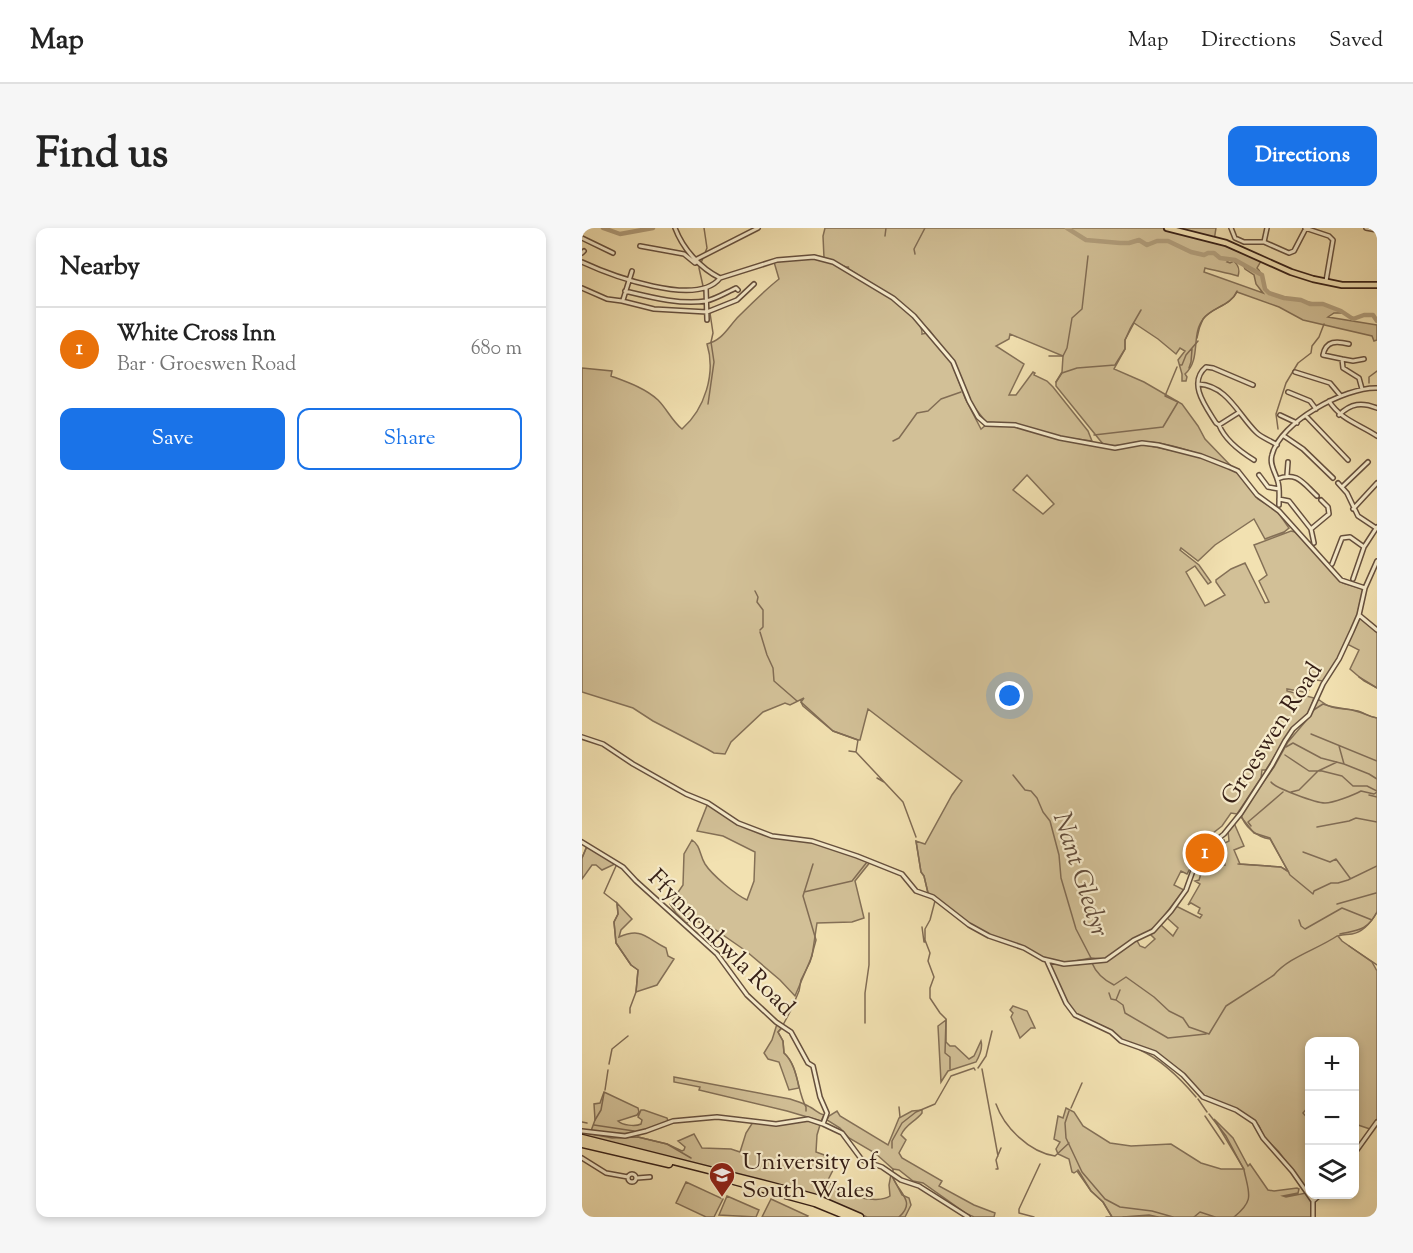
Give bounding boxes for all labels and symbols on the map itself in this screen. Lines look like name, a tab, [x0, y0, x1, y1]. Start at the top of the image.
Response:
street label: Groeswen Road	[1214, 656, 1332, 812]
your location	[995, 681, 1024, 710]
water label: Nant Gledyr	[1042, 808, 1117, 942]
pin: 1	[1186, 830, 1224, 876]
street label: Ffynnonbwla Road	[639, 862, 802, 1025]
place label: University of South Wales	[742, 1146, 879, 1208]
school or university icon: University of South Wales	[707, 1160, 737, 1198]

